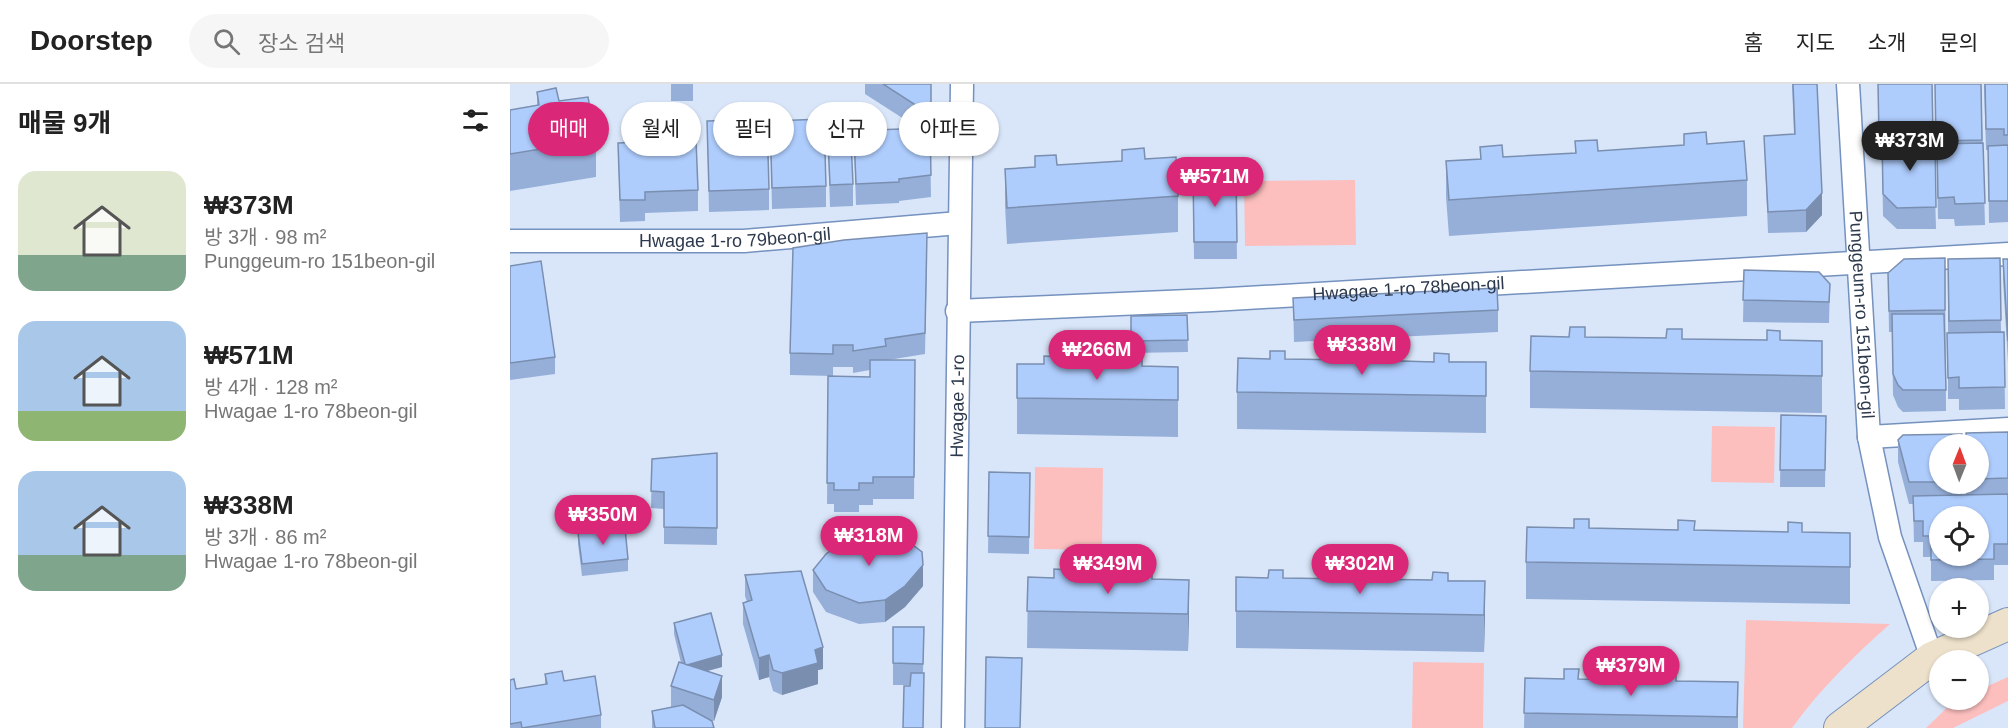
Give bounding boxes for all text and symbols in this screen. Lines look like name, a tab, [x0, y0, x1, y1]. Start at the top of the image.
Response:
search box	[189, 14, 609, 68]
text: Doorstep	[30, 25, 153, 56]
icon: search	[210, 25, 243, 58]
text: 장소 검색	[258, 31, 345, 56]
text: 홈	[1744, 31, 1763, 54]
text: 지도	[1796, 31, 1835, 54]
text: 소개	[1868, 31, 1906, 54]
text: 문의	[1939, 31, 1978, 54]
chip: 매매	[528, 102, 609, 156]
chip: 월세	[621, 102, 701, 156]
chip: 필터	[713, 102, 794, 156]
chip: 신규	[806, 102, 887, 156]
chip: 아파트	[899, 102, 999, 156]
icon: filters	[459, 104, 492, 137]
text: 매물 9개	[18, 108, 111, 138]
pin: ₩373M	[1868, 121, 1952, 172]
text: ₩373M	[1876, 129, 1944, 151]
pin: ₩571M	[1173, 157, 1257, 208]
text: ₩571M	[1181, 165, 1249, 187]
text: ₩373M	[204, 190, 294, 220]
icon: home	[66, 195, 138, 267]
street label: Punggeum-ro 151beon-gil	[1846, 210, 1878, 419]
street label: Hwagae 1-ro 79beon-gil	[639, 224, 832, 251]
text: 방 3개 · 98 m²	[204, 226, 326, 248]
text: Punggeum-ro 151beon-gil	[204, 250, 435, 272]
street label: Hwagae 1-ro 78beon-gil	[1312, 273, 1505, 304]
pin: ₩338M	[1320, 325, 1404, 376]
pin: ₩266M	[1055, 330, 1139, 381]
text: ₩338M	[1328, 333, 1396, 355]
text: ₩266M	[1063, 338, 1131, 360]
text: ₩571M	[204, 340, 294, 370]
icon: home	[66, 345, 138, 417]
street label: Hwagae 1-ro	[947, 354, 968, 458]
text: 방 4개 · 128 m²	[204, 376, 338, 398]
text: Hwagae 1-ro 78beon-gil	[204, 400, 417, 422]
north arrow	[1929, 434, 1989, 494]
map controls	[1929, 434, 1989, 710]
text: ₩338M	[204, 490, 294, 520]
icon: home	[66, 495, 138, 567]
pin: ₩350M	[561, 495, 645, 546]
text: ₩350M	[569, 503, 637, 525]
button: locate	[1929, 506, 1989, 566]
pin: ₩318M	[827, 516, 911, 567]
text: ₩318M	[835, 524, 903, 546]
text: 방 3개 · 86 m²	[204, 526, 326, 548]
pin: ₩349M	[1066, 544, 1150, 595]
pin: ₩302M	[1318, 544, 1402, 595]
text: Hwagae 1-ro 78beon-gil	[204, 550, 417, 572]
text: ₩349M	[1074, 552, 1142, 574]
text: ₩302M	[1326, 552, 1394, 574]
button: +	[1929, 578, 1989, 638]
pin: ₩379M	[1589, 646, 1673, 697]
button: −	[1929, 650, 1989, 710]
text: ₩379M	[1597, 654, 1665, 676]

